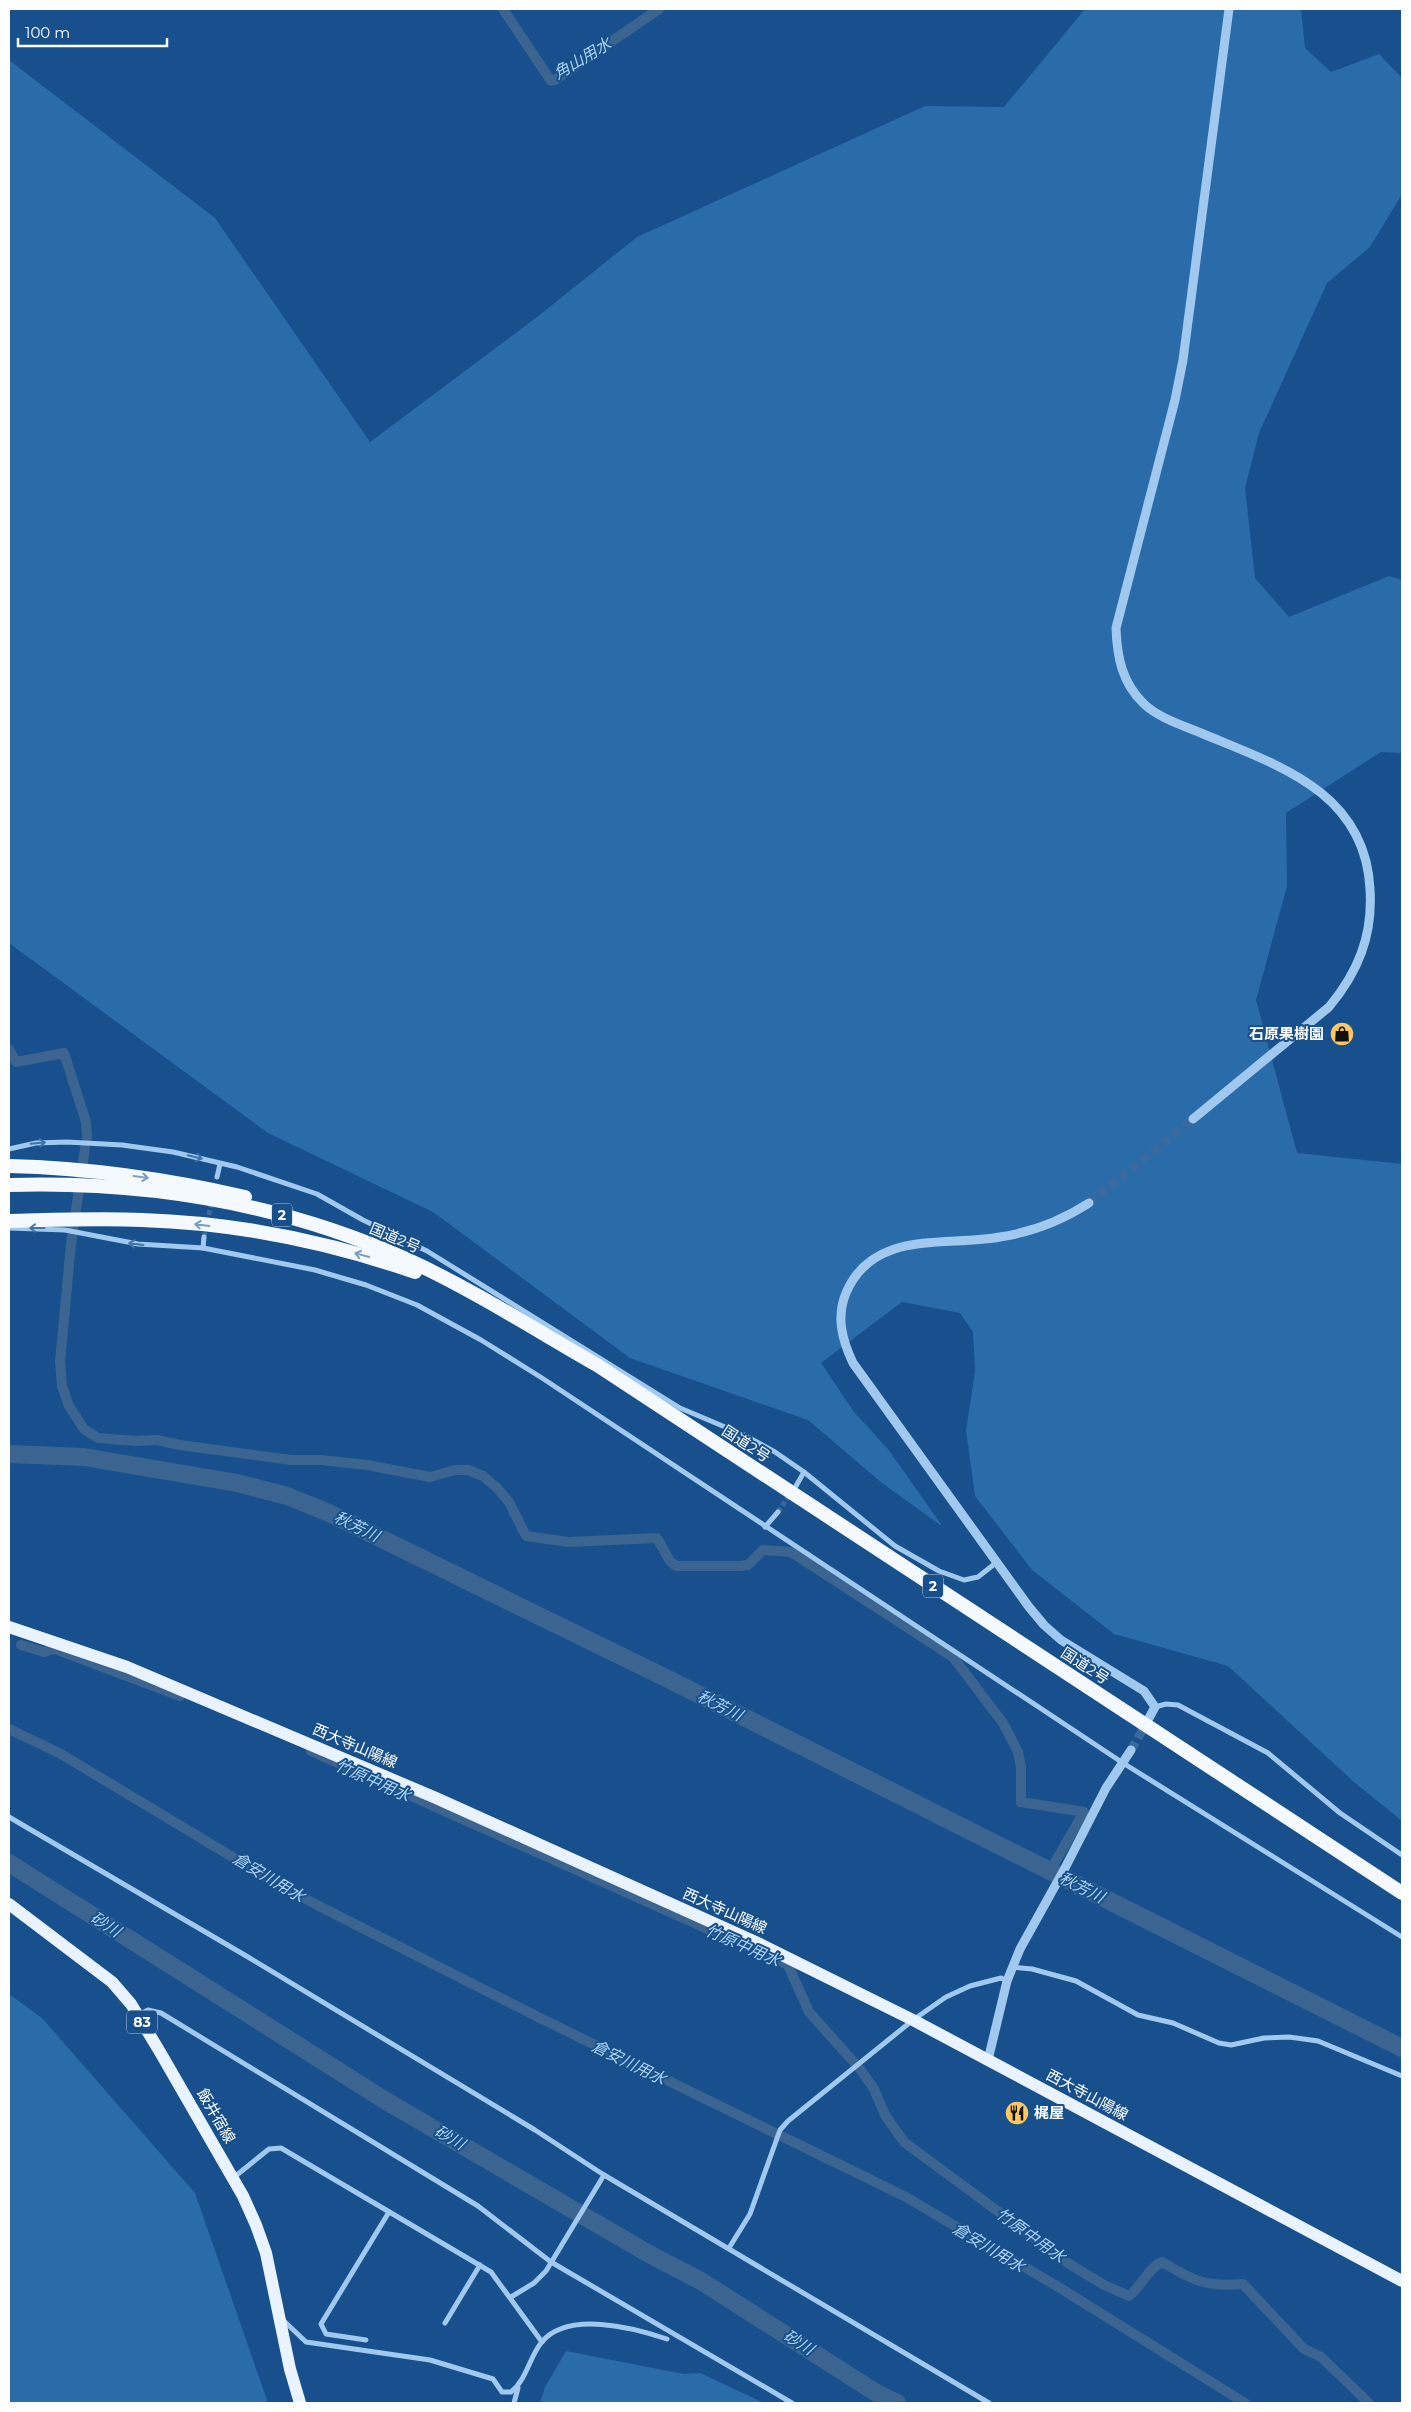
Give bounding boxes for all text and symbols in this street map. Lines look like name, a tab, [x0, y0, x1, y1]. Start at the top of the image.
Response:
scale bar	[18, 15, 166, 47]
text: 100 m	[25, 23, 70, 42]
water label: 角山用水	[550, 33, 616, 83]
shop icon: 石原果樹園	[1329, 1021, 1355, 1047]
place label: 石原果樹園	[1249, 1024, 1324, 1043]
one-way arrow	[29, 1139, 45, 1148]
one-way arrow	[186, 1153, 202, 1162]
one-way arrow	[132, 1172, 148, 1182]
road number: 2	[272, 1204, 292, 1226]
street label: 国道2号	[367, 1218, 424, 1257]
one-way arrow	[195, 1220, 211, 1230]
one-way arrow	[29, 1223, 45, 1233]
one-way arrow	[129, 1239, 145, 1249]
one-way arrow	[355, 1249, 371, 1259]
street label: 国道2号	[719, 1421, 774, 1466]
water label: 秋芳川	[331, 1507, 384, 1546]
road number: 2	[923, 1574, 943, 1598]
street label: 国道2号	[1058, 1643, 1113, 1688]
water label: 秋芳川	[694, 1686, 747, 1726]
street label: 西大寺山陽線	[310, 1719, 400, 1772]
water label: 竹原中用水	[332, 1756, 415, 1806]
water label: 倉安川用水	[230, 1849, 310, 1907]
water label: 秋芳川	[1056, 1868, 1109, 1908]
street label: 西大寺山陽線	[680, 1884, 770, 1938]
water label: 砂川	[87, 1908, 126, 1942]
water label: 竹原中用水	[702, 1921, 785, 1971]
road number: 83	[127, 2010, 157, 2034]
water label: 倉安川用水	[589, 2036, 671, 2089]
street label: 西大寺山陽線	[1043, 2065, 1131, 2124]
street label: 飯井宿線	[193, 2085, 240, 2146]
restaurant icon: 梶屋	[1004, 2100, 1030, 2126]
place label: 梶屋	[1034, 2103, 1064, 2122]
water label: 砂川	[431, 2121, 470, 2155]
water label: 竹原中用水	[993, 2204, 1070, 2268]
water label: 倉安川用水	[950, 2219, 1030, 2277]
water label: 砂川	[780, 2326, 819, 2360]

